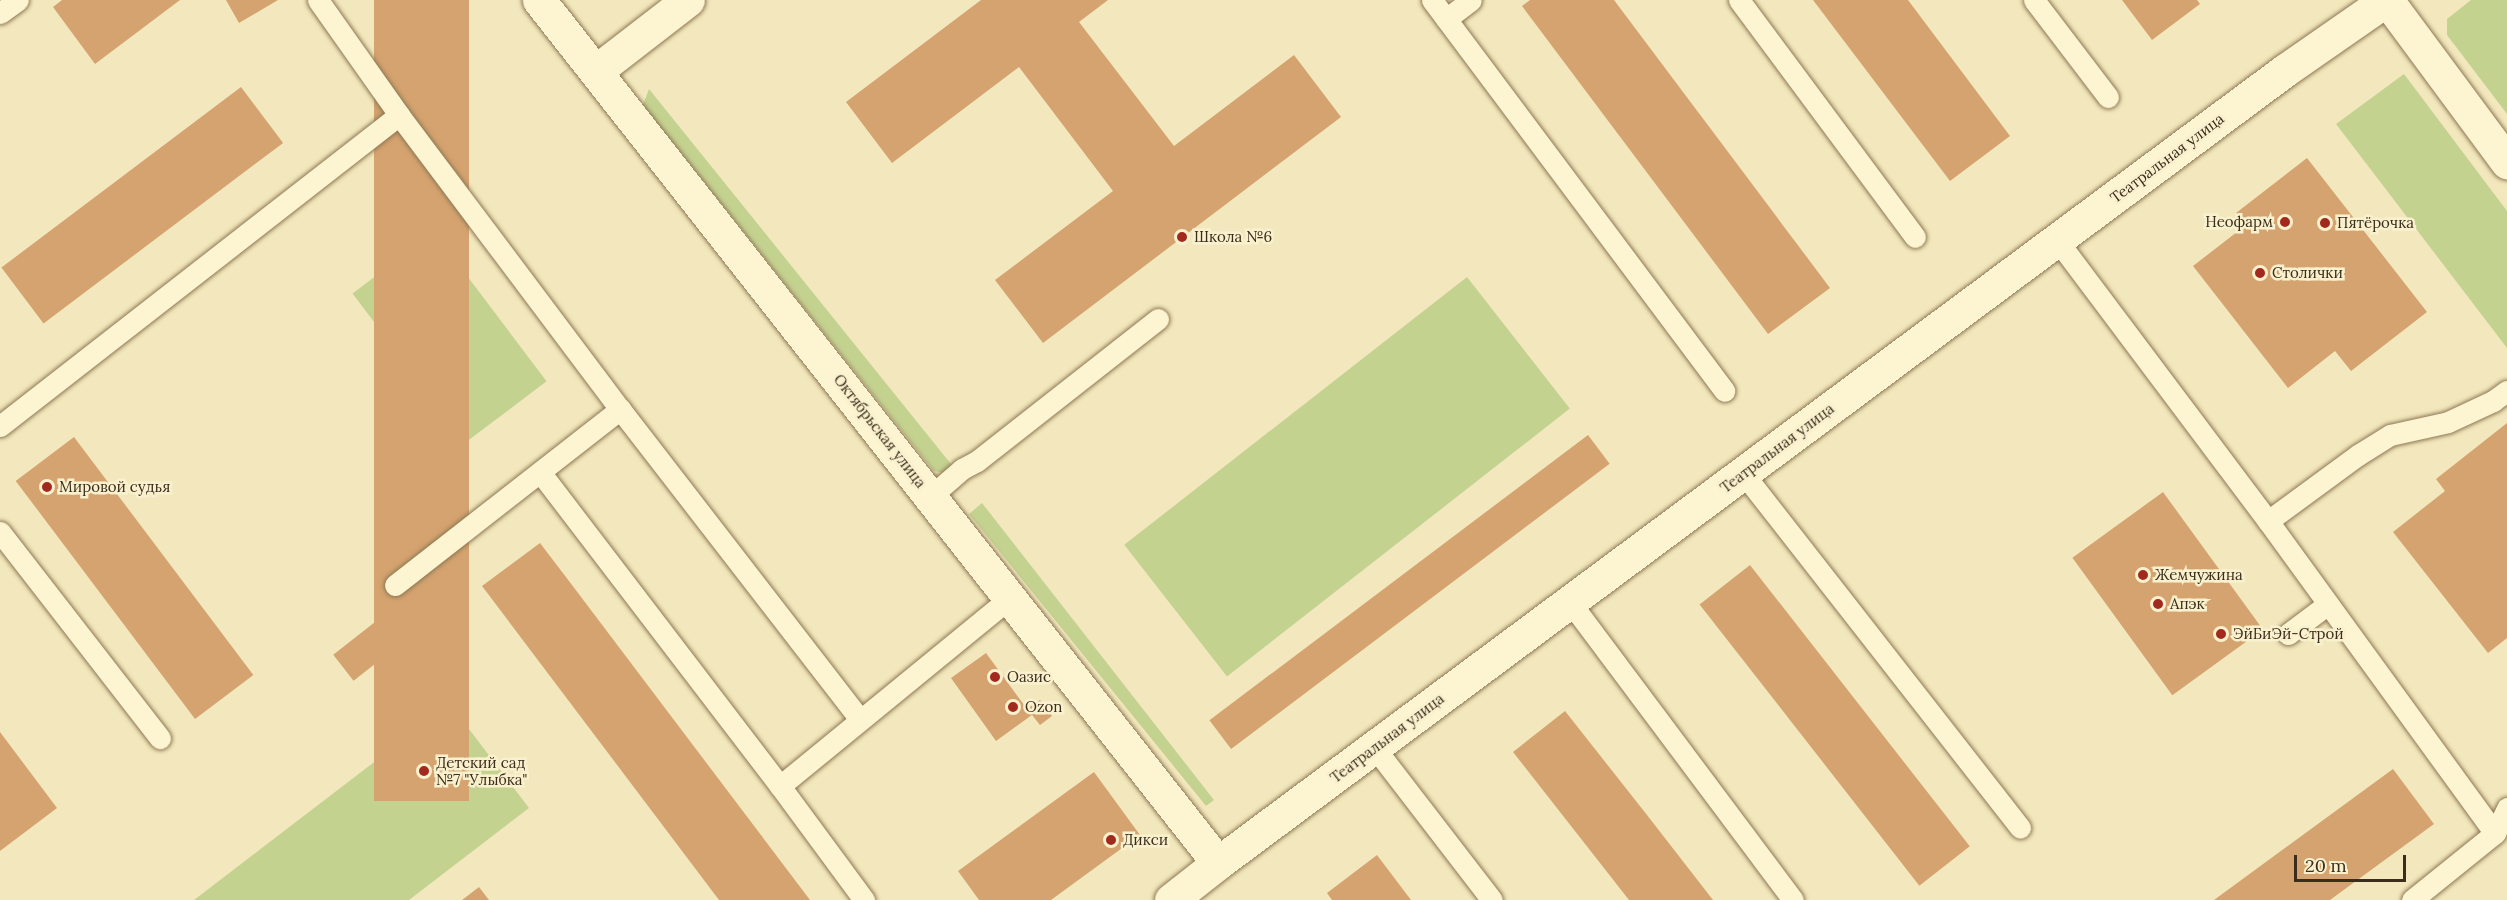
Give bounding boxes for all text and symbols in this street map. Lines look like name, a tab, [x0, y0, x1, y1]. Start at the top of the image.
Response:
street label: Театральная улица	[2107, 109, 2227, 207]
place label: Неофарм	[2205, 213, 2273, 231]
place label: Пятёрочка	[2337, 214, 2414, 232]
marker: Неофарм	[2278, 215, 2292, 229]
marker: Пятёрочка	[2318, 216, 2332, 230]
place label: Школа №6	[1194, 228, 1272, 246]
marker: Школа №6	[1175, 230, 1189, 244]
place label: Столички	[2272, 264, 2343, 282]
marker: Столички	[2253, 266, 2267, 280]
street label: Октябрьская улица	[830, 371, 930, 491]
street label: Театральная улица	[1717, 399, 1837, 497]
place label: Мировой судья	[59, 478, 170, 496]
marker: Мировой судья	[40, 480, 54, 494]
place label: Жемчужина	[2155, 566, 2243, 584]
marker: Жемчужина	[2136, 568, 2150, 582]
place label: Апэк	[2170, 595, 2205, 613]
marker: Апэк	[2151, 597, 2165, 611]
place label: ЭйБиЭй-Строй	[2233, 625, 2344, 643]
marker: ЭйБиЭй-Строй	[2214, 627, 2228, 641]
place label: Оазис	[1007, 668, 1051, 686]
marker: Оазис	[988, 670, 1002, 684]
street label: Театральная улица	[1327, 689, 1447, 787]
place label: Ozon	[1025, 698, 1062, 716]
marker: Ozon	[1006, 700, 1020, 714]
place label: Детский сад №7 "Улыбка"	[436, 753, 528, 788]
marker: Детский сад №7 "Улыбка"	[417, 764, 431, 778]
place label: Дикси	[1123, 831, 1168, 849]
marker: Дикси	[1104, 833, 1118, 847]
scale bar	[2297, 843, 2410, 881]
text: 20 m	[2305, 854, 2347, 877]

